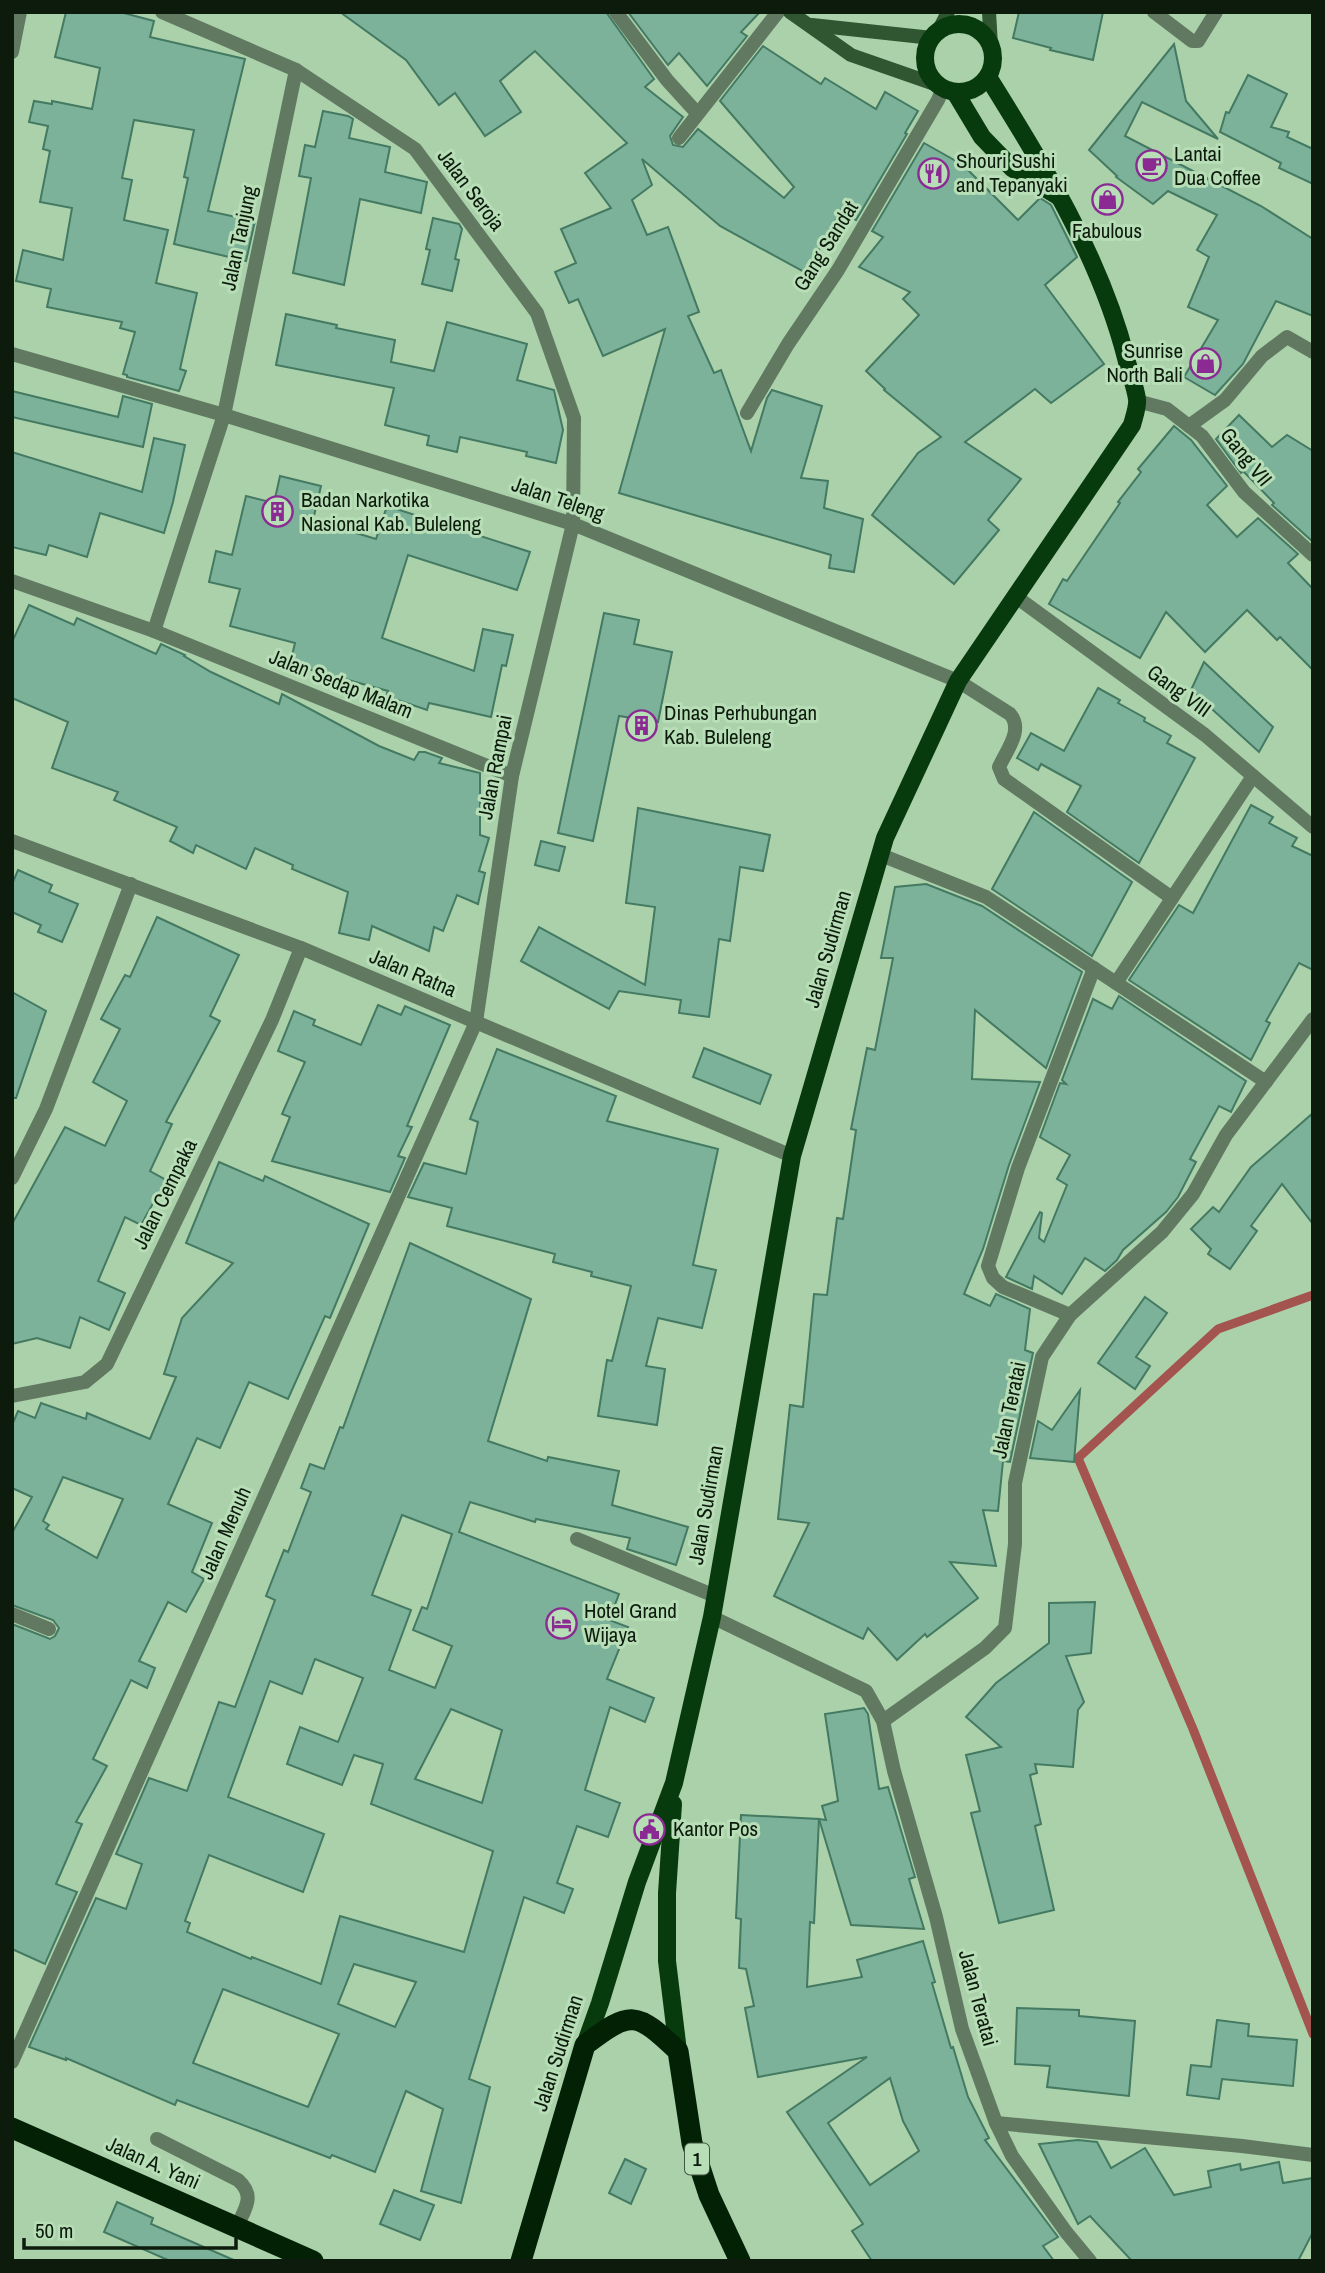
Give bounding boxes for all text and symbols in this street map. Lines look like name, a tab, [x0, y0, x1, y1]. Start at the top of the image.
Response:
place label: Lantai Dua Coffee	[1174, 139, 1261, 192]
street label: Jalan Seroja	[431, 143, 512, 237]
place label: Shouri Sushi and Tepanyaki	[956, 146, 1068, 199]
cafe icon: Lantai Dua Coffee	[1134, 149, 1168, 183]
restaurant icon: Shouri Sushi and Tepanyaki	[916, 156, 950, 190]
street label: Jalan Tanjung	[213, 182, 264, 293]
shop icon: Fabulous	[1090, 182, 1124, 216]
street label: Gang Sandat	[786, 195, 865, 296]
place label: Fabulous	[1072, 216, 1142, 245]
place label: Sunrise North Bali	[1106, 336, 1183, 389]
shop icon: Sunrise North Bali	[1189, 346, 1223, 380]
street label: Gang VII	[1214, 421, 1279, 492]
street label: Jalan Teleng	[508, 469, 609, 528]
place label: Badan Narkotika Nasional Kab. Buleleng	[301, 485, 481, 538]
building icon: Badan Narkotika Nasional Kab. Buleleng	[261, 495, 295, 529]
street label: Jalan Sedap Malam	[265, 642, 417, 725]
street label: Gang VIII	[1141, 657, 1217, 724]
place label: Dinas Perhubungan Kab. Buleleng	[664, 698, 817, 751]
building icon: Dinas Perhubungan Kab. Buleleng	[624, 708, 658, 742]
street label: Jalan Rampai	[470, 712, 519, 822]
street label: Jalan Sudirman	[797, 887, 858, 1011]
street label: Jalan Ratna	[365, 941, 462, 1004]
street label: Jalan Cempaka	[125, 1133, 204, 1254]
street label: Jalan Teratai	[984, 1359, 1033, 1461]
street label: Jalan Sudirman	[681, 1443, 730, 1567]
street label: Jalan Menuh	[191, 1482, 258, 1584]
place label: Hotel Grand Wijaya	[584, 1596, 677, 1649]
hotel icon: Hotel Grand Wijaya	[544, 1606, 578, 1640]
public building icon: Kantor Pos	[633, 1812, 667, 1846]
place label: Kantor Pos	[673, 1814, 758, 1843]
street label: Jalan Teratai	[952, 1947, 1005, 2049]
street label: Jalan Sudirman	[525, 1991, 590, 2115]
street label: Jalan A. Yani	[102, 2129, 205, 2196]
road number: 1	[685, 2144, 709, 2174]
scale bar	[24, 2206, 236, 2250]
text: 50 m	[35, 2216, 73, 2245]

